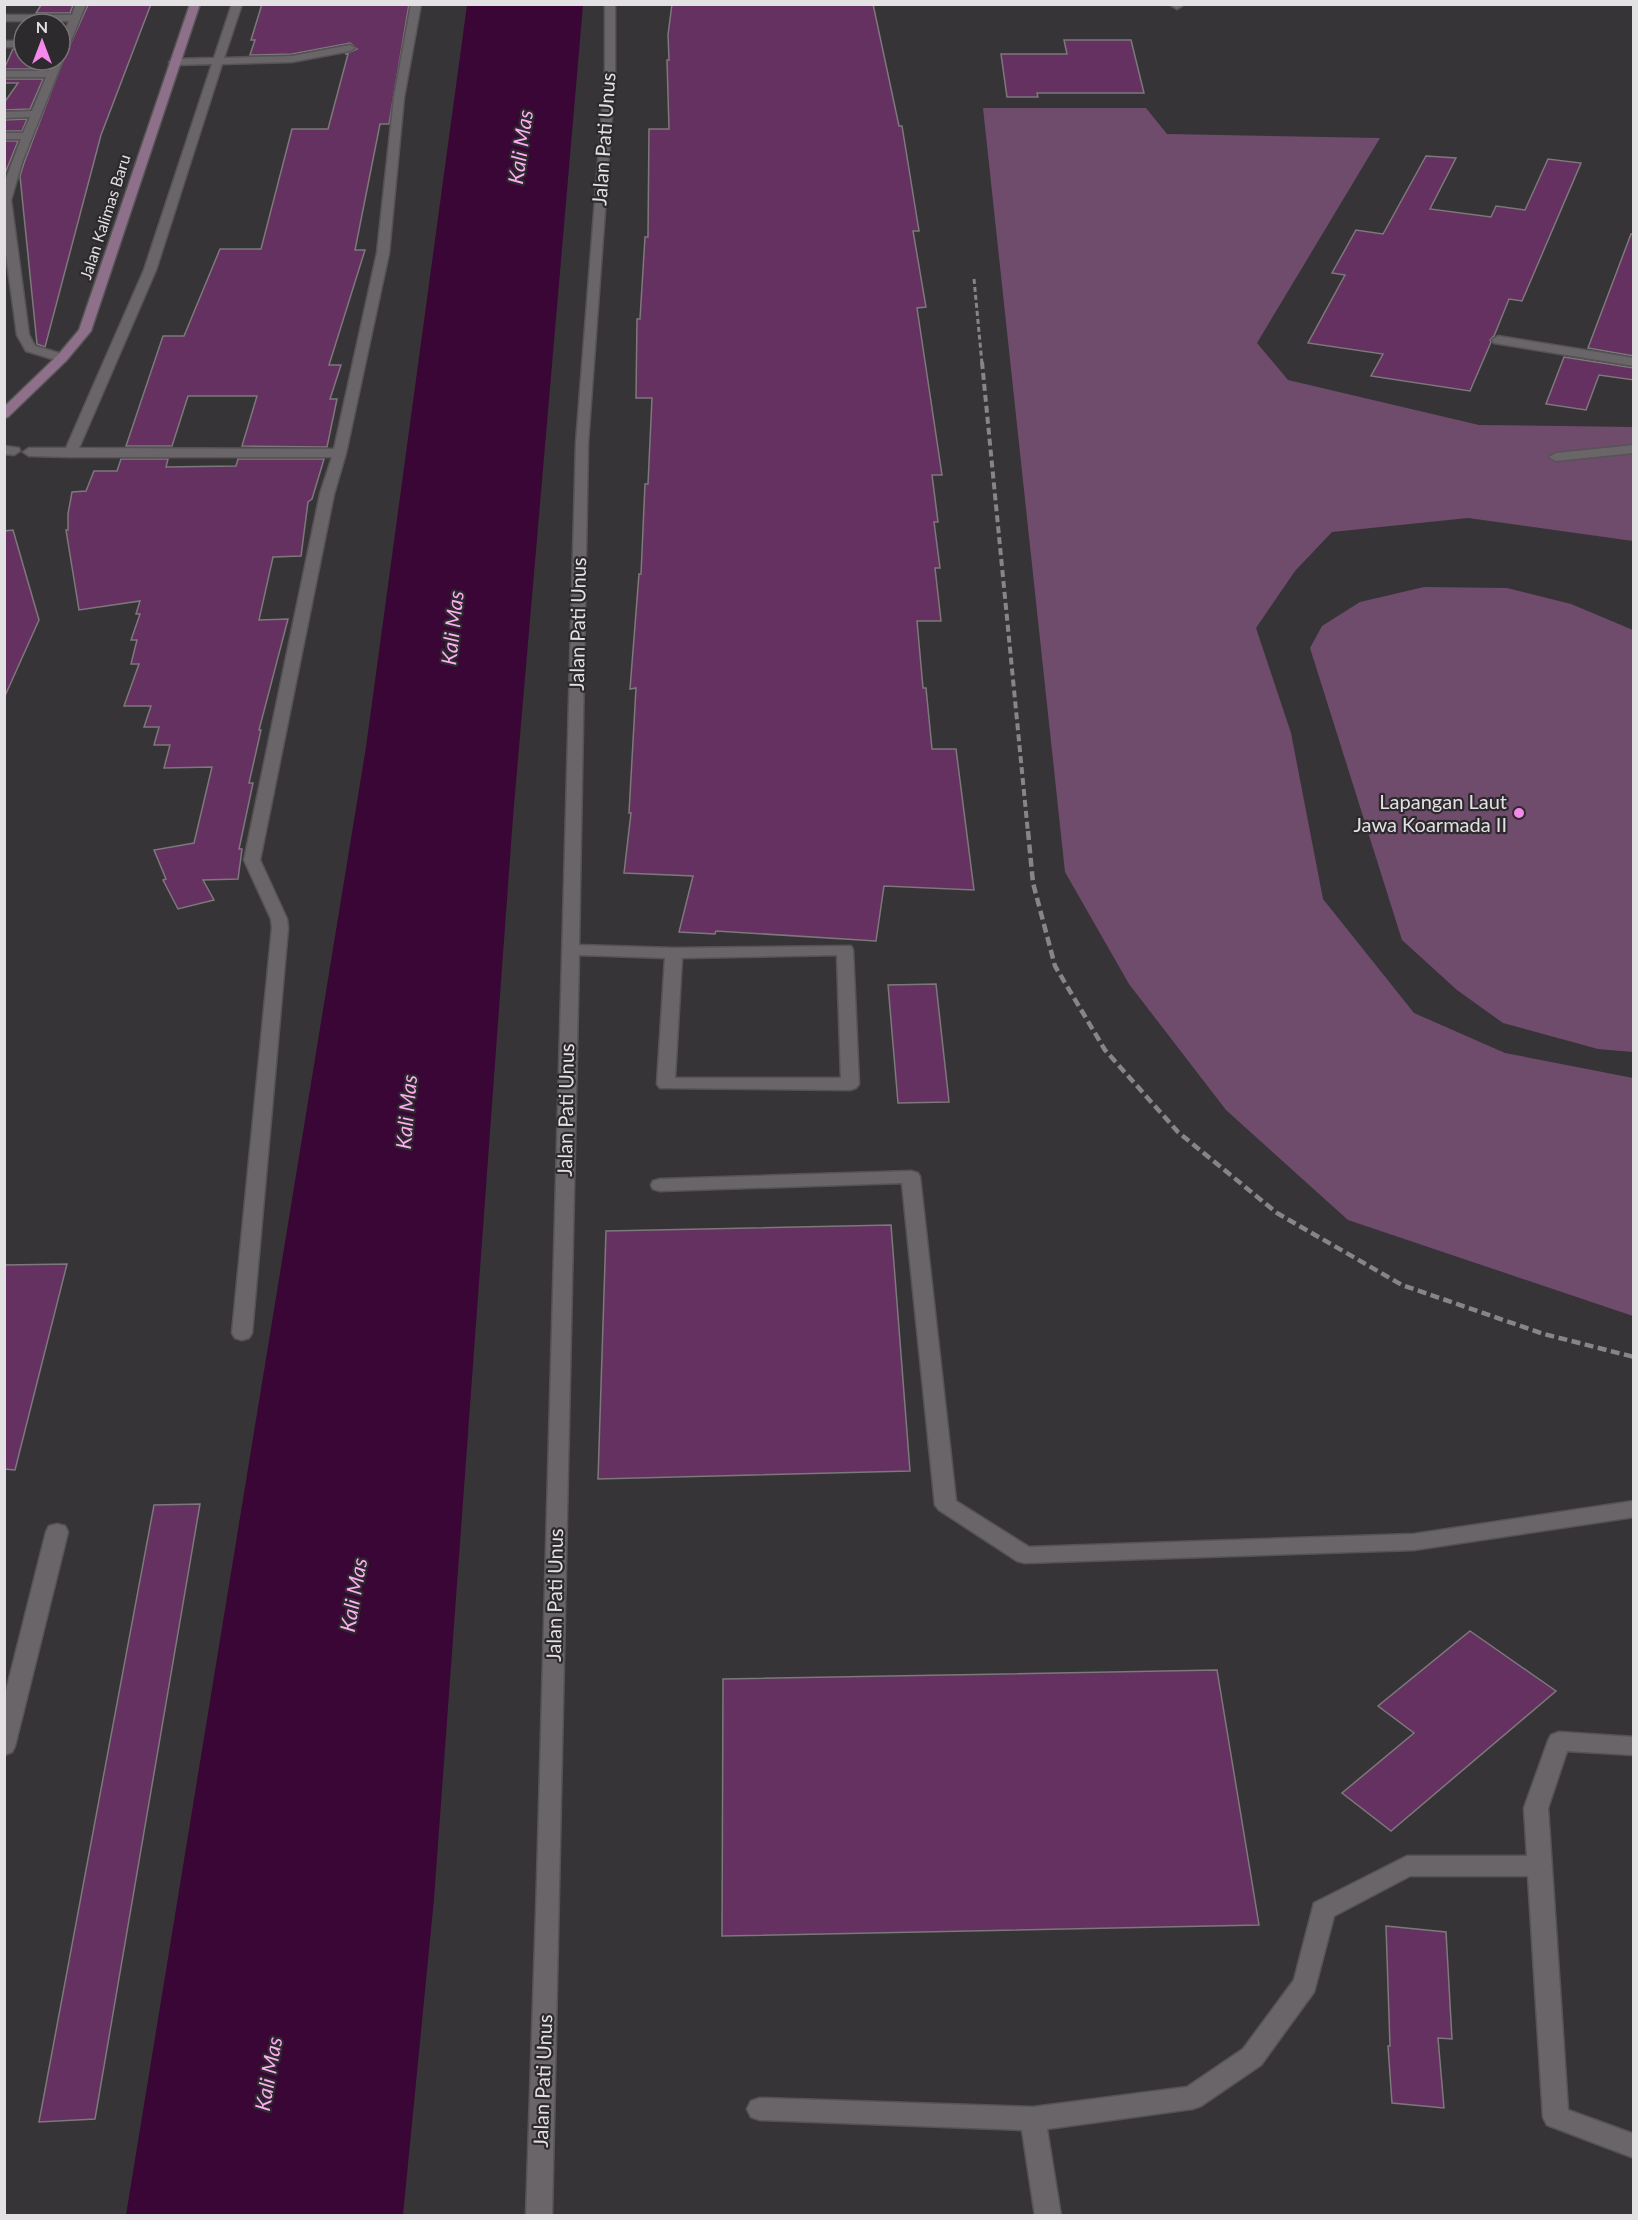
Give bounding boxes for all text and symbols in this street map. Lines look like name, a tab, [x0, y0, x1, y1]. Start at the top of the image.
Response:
north arrow	[12, 12, 72, 72]
text: N	[36, 17, 48, 36]
street label: Jalan Pati Unus	[586, 72, 620, 206]
water label: Kali Mas	[502, 108, 537, 185]
street label: Jalan Kalimas Baru	[75, 152, 134, 282]
street label: Jalan Pati Unus	[564, 557, 590, 691]
water label: Kali Mas	[435, 589, 468, 666]
place label: Lapangan Laut Jawa Koarmada II	[1354, 789, 1507, 836]
marker: Lapangan Laut Jawa Koarmada II	[1512, 806, 1526, 820]
street label: Jalan Pati Unus	[552, 1043, 578, 1177]
water label: Kali Mas	[390, 1074, 421, 1150]
street label: Jalan Pati Unus	[541, 1528, 567, 1662]
water label: Kali Mas	[334, 1556, 371, 1634]
street label: Jalan Pati Unus	[528, 2014, 556, 2148]
water label: Kali Mas	[249, 2035, 286, 2113]

